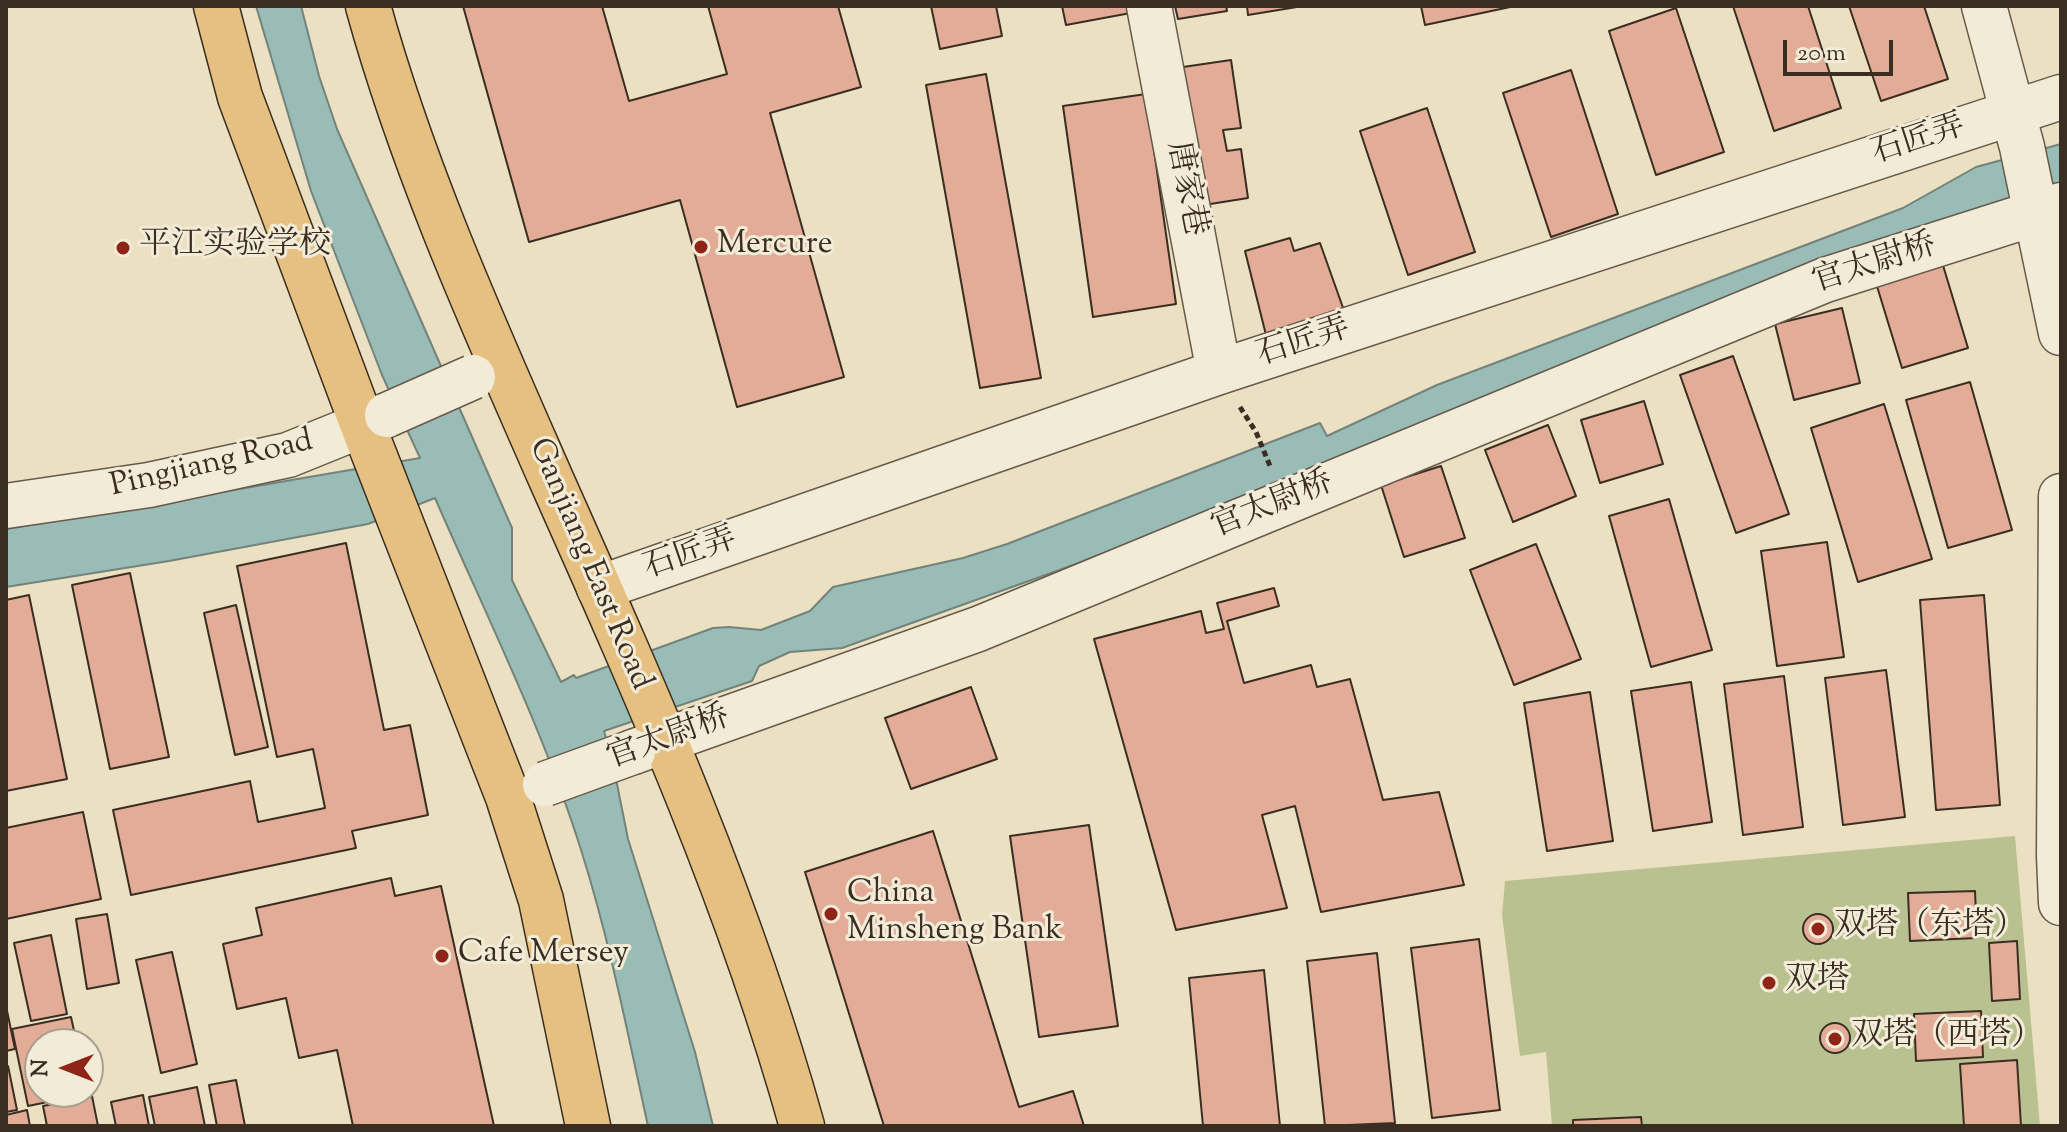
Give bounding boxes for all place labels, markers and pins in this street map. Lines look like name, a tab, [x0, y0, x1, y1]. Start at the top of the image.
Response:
place label: Mercure	[717, 228, 833, 266]
place label: 平江实验学校	[139, 229, 331, 267]
marker: Mercure	[692, 238, 710, 256]
marker: 平江实验学校	[114, 239, 132, 257]
place label: China Minsheng Bank	[847, 877, 1063, 952]
marker: China Minsheng Bank	[822, 905, 840, 923]
place label: 双塔（东塔）	[1834, 910, 2026, 948]
marker: 双塔（东塔）	[1809, 920, 1827, 938]
place label: Cafe Mersey	[458, 937, 629, 975]
marker: Cafe Mersey	[433, 947, 451, 965]
place label: 双塔	[1785, 964, 1849, 1002]
marker: 双塔	[1760, 974, 1778, 992]
place label: 双塔（西塔）	[1851, 1020, 2043, 1058]
marker: 双塔（西塔）	[1826, 1030, 1844, 1048]

